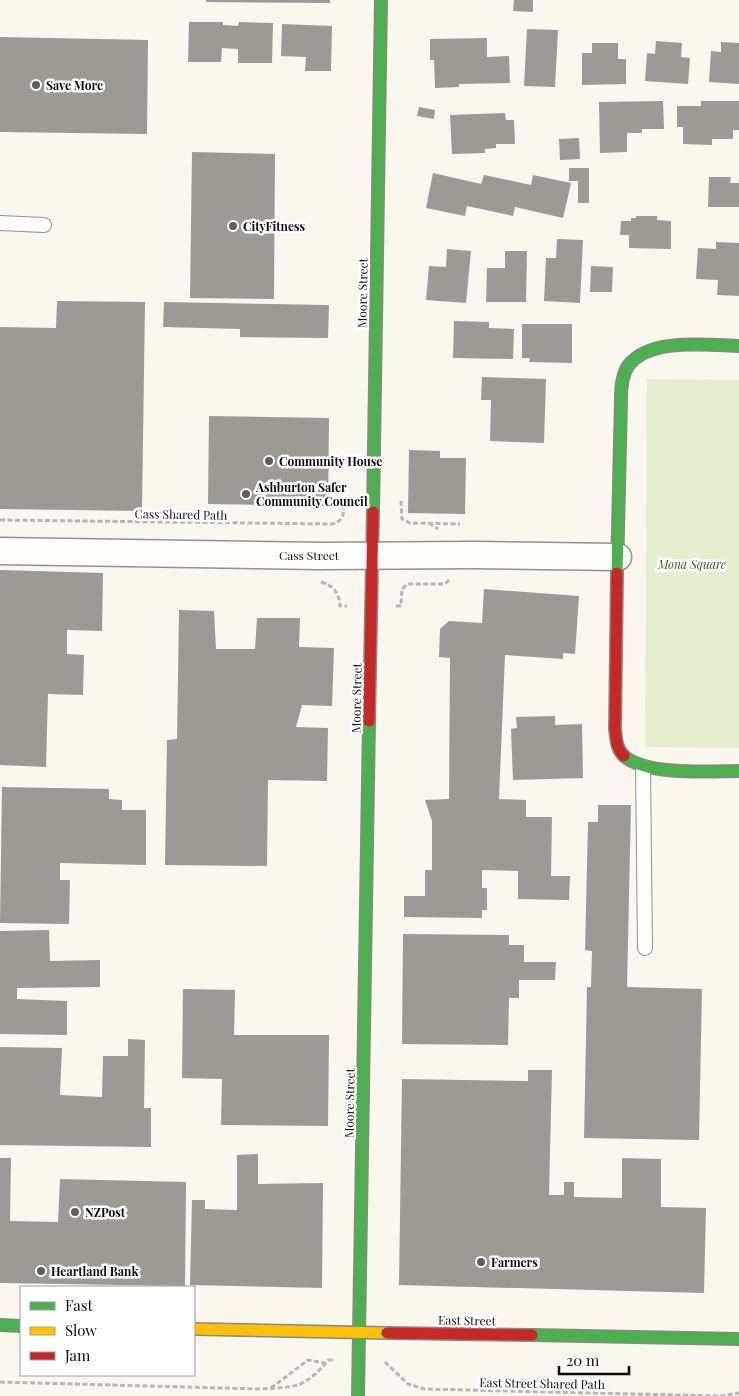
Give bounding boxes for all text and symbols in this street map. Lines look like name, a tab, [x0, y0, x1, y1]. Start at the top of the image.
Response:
place label: Save More	[46, 77, 103, 93]
marker: Save More	[30, 79, 42, 91]
place label: CityFitness	[243, 218, 306, 234]
marker: CityFitness	[227, 220, 239, 232]
street label: Moore Street	[353, 257, 371, 328]
place label: Community House	[279, 453, 382, 469]
marker: Community House	[263, 455, 275, 467]
place label: Ashburton Safer Community Council	[255, 479, 368, 509]
marker: Ashburton Safer Community Council	[240, 488, 252, 500]
street label: Cass Shared Path	[134, 505, 228, 523]
street label: Cass Street	[279, 547, 340, 563]
park label: Mona Square	[657, 556, 726, 572]
street label: Moore Street	[347, 662, 365, 733]
street label: Moore Street	[340, 1067, 358, 1138]
place label: NZPost	[85, 1204, 126, 1220]
marker: NZPost	[69, 1206, 81, 1218]
place label: Farmers	[491, 1254, 538, 1270]
marker: Farmers	[475, 1256, 487, 1268]
place label: Heartland Bank	[51, 1263, 139, 1279]
marker: Heartland Bank	[35, 1265, 47, 1277]
legend	[20, 1286, 195, 1376]
text: Fast	[65, 1295, 94, 1315]
street label: East Street	[438, 1311, 497, 1329]
text: Slow	[65, 1320, 97, 1340]
scale bar	[559, 1344, 629, 1376]
text: Jam	[64, 1345, 91, 1365]
text: 20 m	[566, 1350, 600, 1370]
street label: East Street Shared Path	[479, 1374, 605, 1392]

